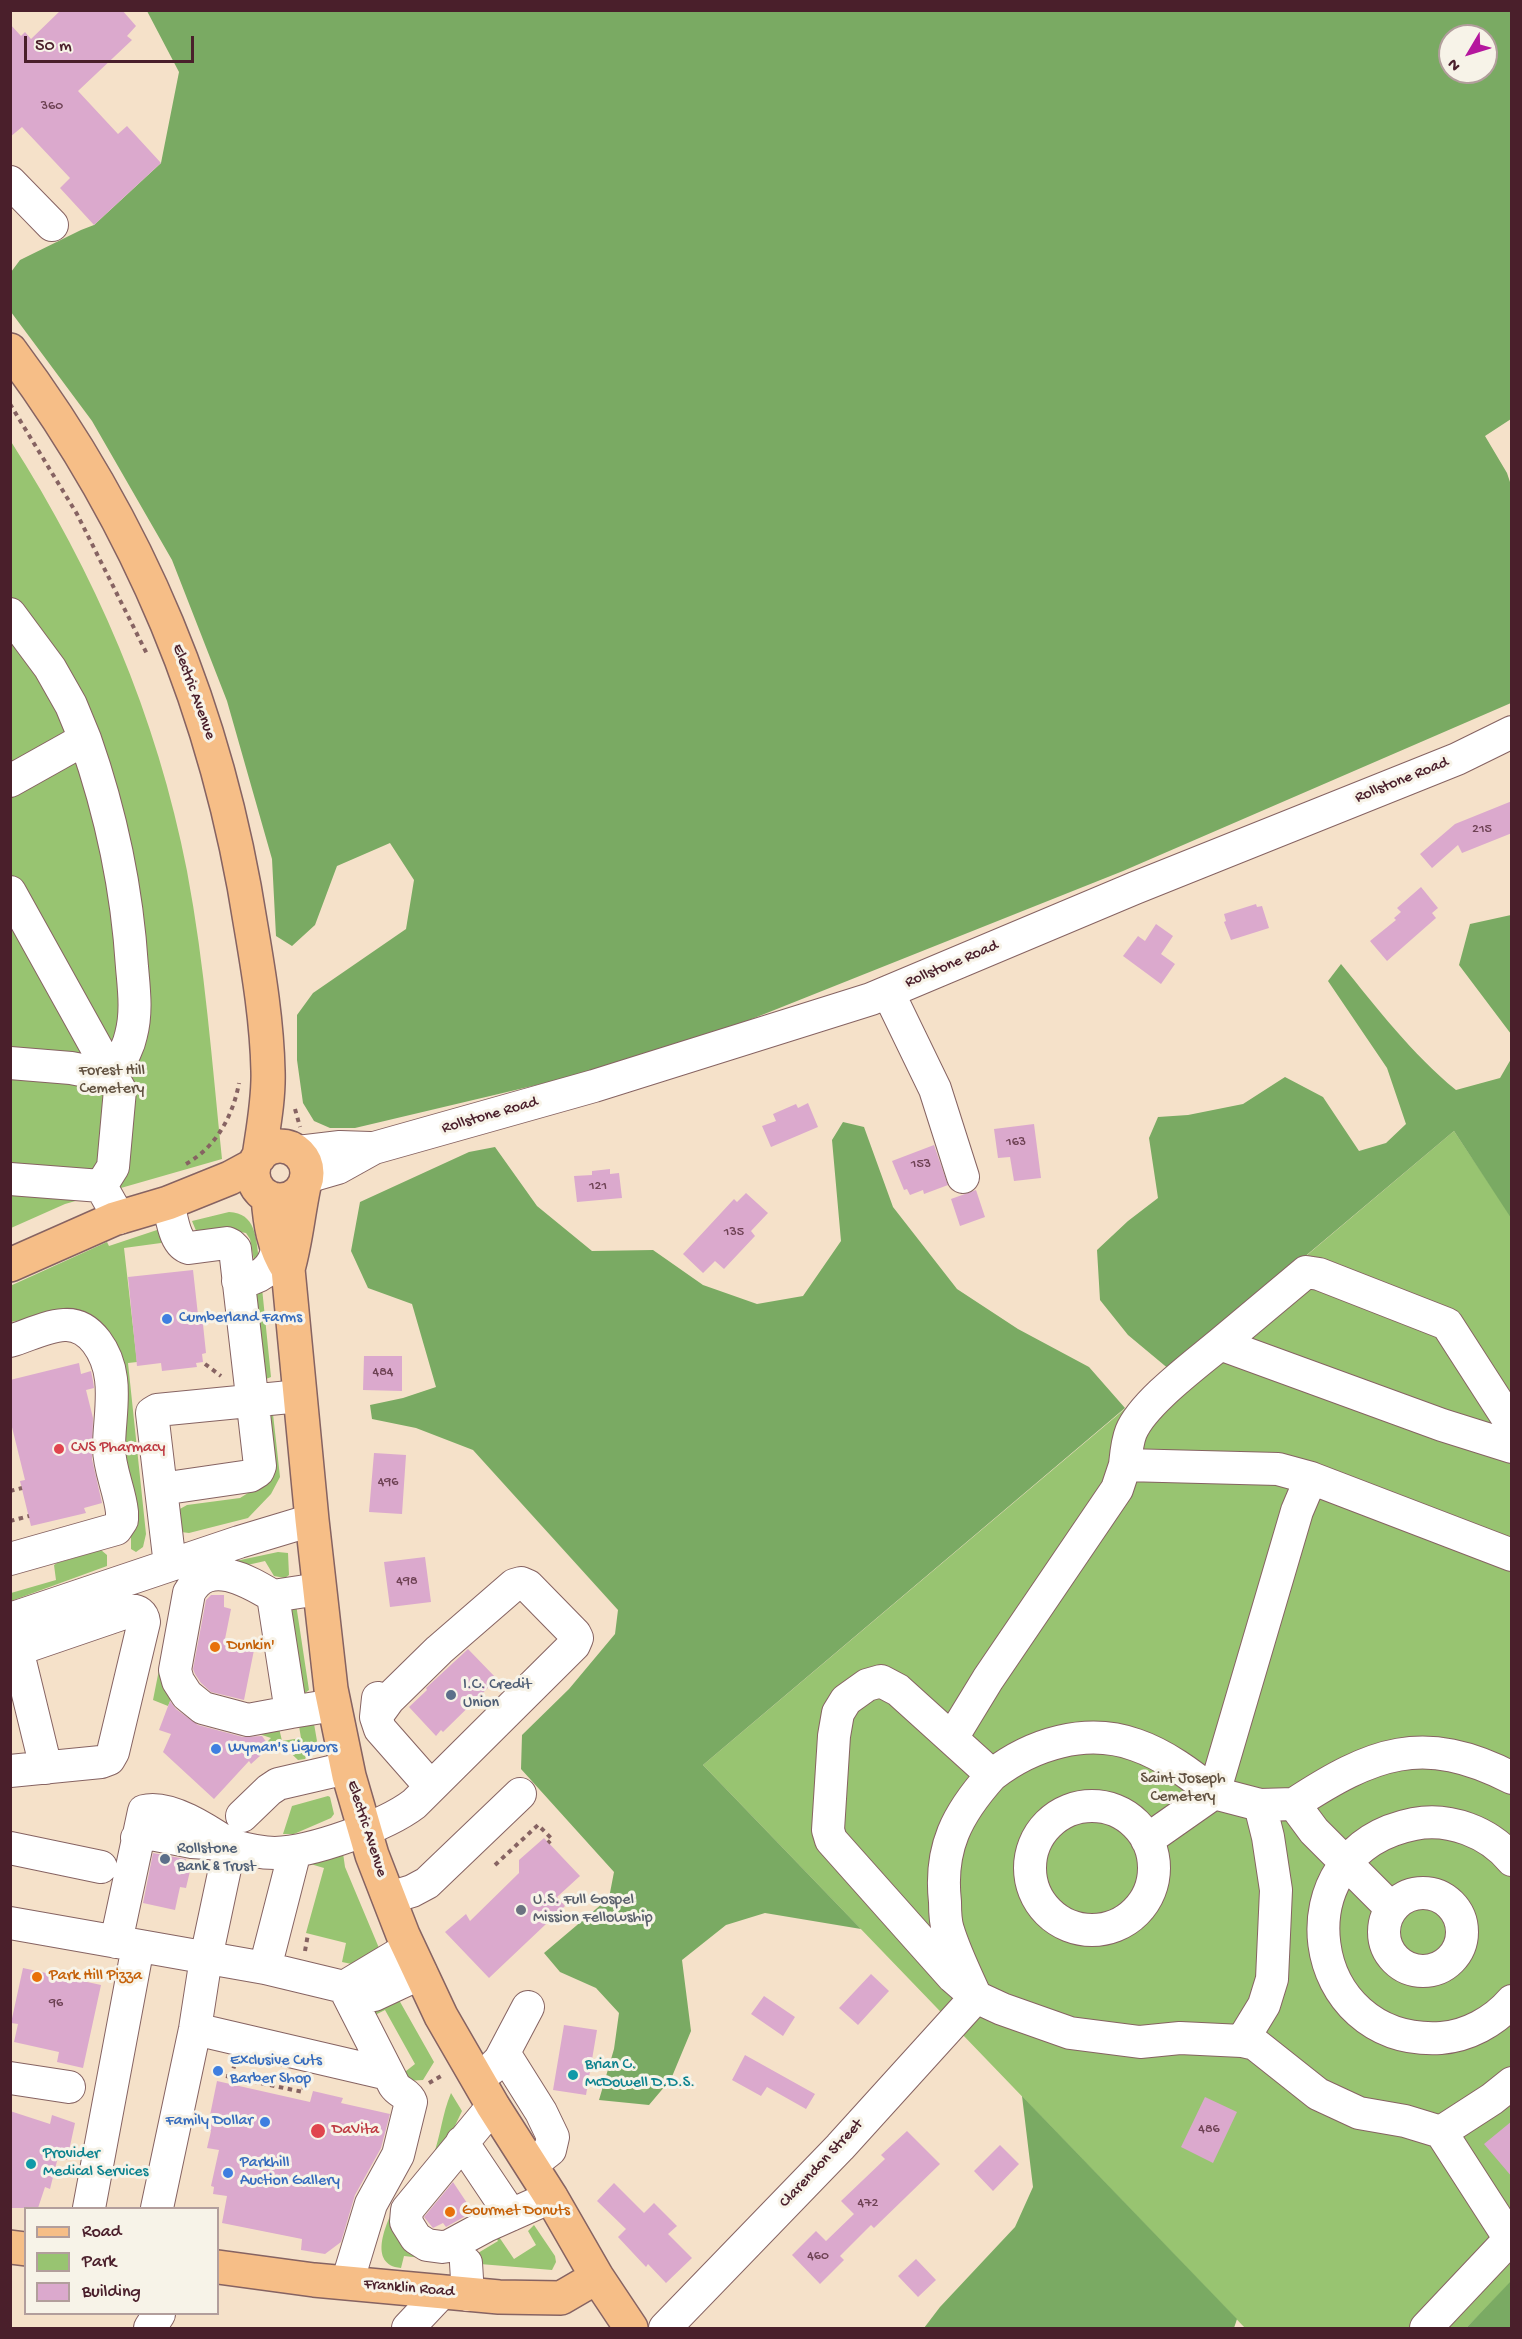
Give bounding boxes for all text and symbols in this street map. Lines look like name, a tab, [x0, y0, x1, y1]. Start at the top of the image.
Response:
scale bar	[27, 24, 196, 62]
north arrow	[1438, 24, 1498, 84]
text: 50 m	[35, 36, 72, 57]
text: N	[1444, 54, 1466, 74]
house number: 360	[41, 99, 63, 115]
street label: Electric Avenue	[167, 642, 219, 742]
street label: Rollstone Road	[1352, 754, 1452, 808]
house number: 215	[1472, 822, 1492, 838]
street label: Rollstone Road	[903, 937, 1001, 993]
park label: Forest Hill Cemetery	[79, 1062, 145, 1100]
street label: Rollstone Road	[440, 1093, 540, 1139]
house number: 163	[1006, 1135, 1026, 1151]
house number: 153	[911, 1157, 931, 1173]
house number: 121	[589, 1179, 607, 1195]
house number: 135	[724, 1225, 744, 1241]
place label: Cumberland Farms	[179, 1309, 302, 1329]
marker: Cumberland Farms	[160, 1312, 174, 1326]
house number: 484	[373, 1365, 393, 1381]
place label: CVS Pharmacy	[71, 1439, 165, 1459]
marker: CVS Pharmacy	[52, 1442, 66, 1456]
house number: 496	[378, 1475, 398, 1491]
house number: 498	[396, 1574, 418, 1590]
place label: Dunkin'	[227, 1637, 275, 1657]
marker: Dunkin'	[208, 1640, 222, 1654]
place label: I.C. Credit Union	[463, 1676, 531, 1714]
marker: I.C. Credit Union	[444, 1688, 458, 1702]
place label: Wyman's Liquors	[228, 1739, 337, 1759]
marker: Wyman's Liquors	[209, 1742, 223, 1756]
park label: Saint Joseph Cemetery	[1140, 1770, 1226, 1808]
street label: Electric Avenue	[341, 1778, 391, 1880]
place label: Rollstone Bank & Trust	[177, 1840, 255, 1878]
marker: Rollstone Bank & Trust	[158, 1852, 172, 1866]
place label: U.S. Full Gospel Mission Fellowship	[533, 1891, 653, 1929]
marker: U.S. Full Gospel Mission Fellowship	[514, 1903, 528, 1917]
place label: Park Hill Pizza	[49, 1967, 142, 1987]
marker: Park Hill Pizza	[30, 1970, 44, 1984]
house number: 96	[49, 1996, 63, 2012]
place label: Exclusive Cuts Barber Shop	[230, 2052, 322, 2090]
place label: Brian C. McDowell D.D.S.	[585, 2056, 695, 2094]
marker: Exclusive Cuts Barber Shop	[211, 2064, 225, 2078]
marker: Brian C. McDowell D.D.S.	[566, 2068, 580, 2082]
place label: Family Dollar	[166, 2112, 253, 2132]
marker: Family Dollar	[258, 2115, 272, 2129]
street label: Clarendon Street	[776, 2116, 868, 2212]
place label: DaVita	[332, 2121, 379, 2141]
marker: DaVita	[309, 2122, 327, 2140]
house number: 486	[1198, 2122, 1220, 2138]
place label: Provider Medical Services	[43, 2145, 148, 2183]
place label: Parkhill Auction Gallery	[240, 2154, 340, 2192]
marker: Provider Medical Services	[24, 2157, 38, 2171]
marker: Parkhill Auction Gallery	[221, 2166, 235, 2180]
house number: 472	[858, 2196, 878, 2212]
place label: Gourmet Donuts	[462, 2202, 570, 2222]
marker: Gourmet Donuts	[443, 2205, 457, 2219]
legend	[24, 2207, 219, 2315]
text: Road	[82, 2222, 121, 2243]
house number: 460	[807, 2249, 829, 2265]
text: Park	[82, 2252, 116, 2273]
street label: Franklin Road	[363, 2275, 455, 2303]
text: Building	[82, 2282, 141, 2303]

